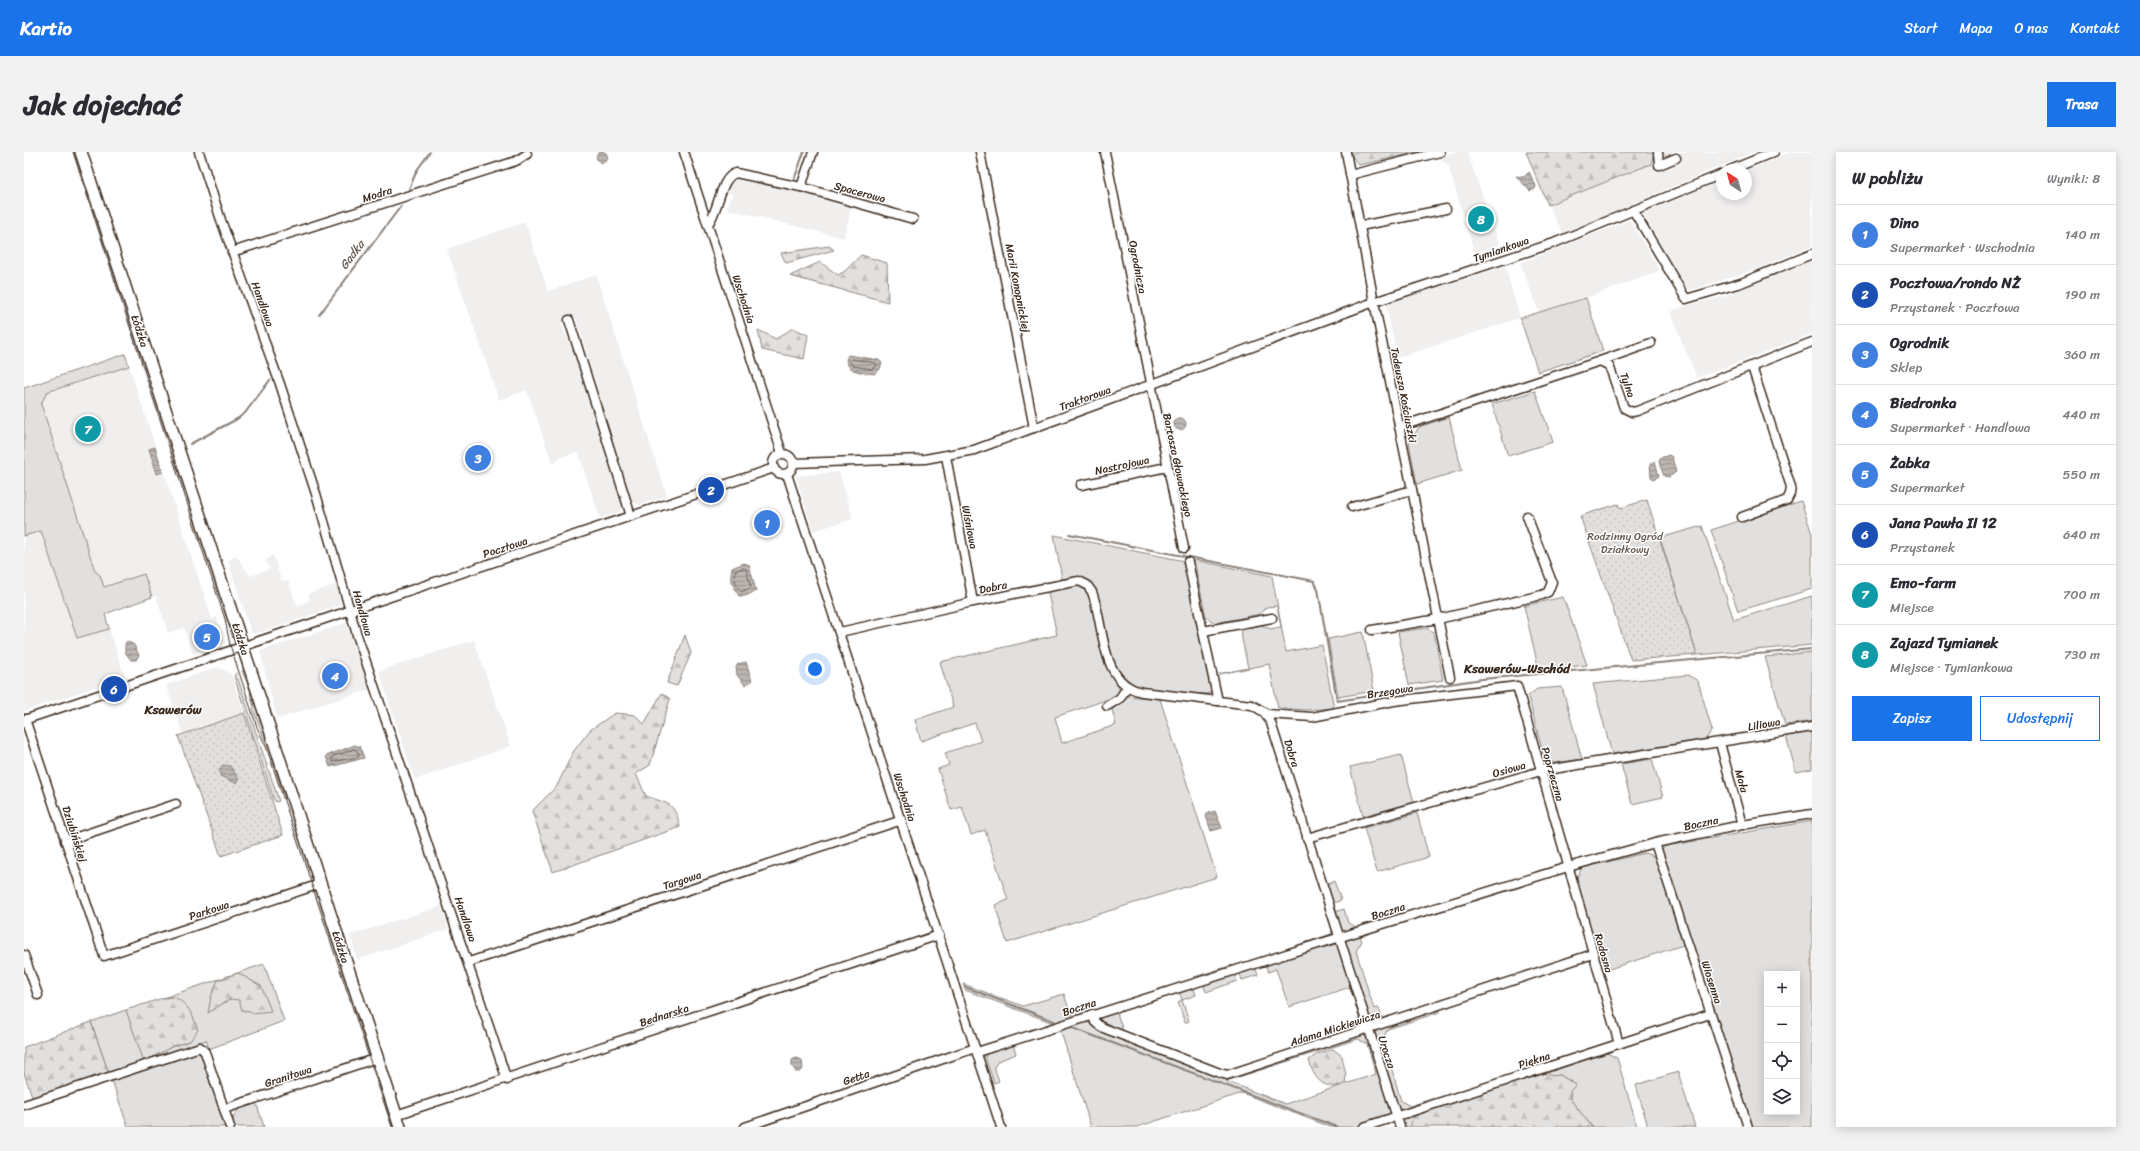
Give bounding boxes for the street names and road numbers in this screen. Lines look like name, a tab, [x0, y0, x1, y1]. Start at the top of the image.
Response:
street label: Spacerowa	[832, 177, 888, 209]
street label: Modra	[360, 181, 395, 208]
street label: Tymiankowa	[1471, 231, 1532, 268]
street label: Ogrodnicza	[1123, 239, 1152, 296]
street label: Marii Konopnickiej	[1000, 242, 1036, 335]
street label: Wschodnia	[727, 272, 761, 327]
street label: Handlowa	[246, 279, 280, 330]
street label: Łódzka	[125, 312, 154, 350]
street label: Tadeusza Kościuszki	[1385, 346, 1422, 445]
street label: Tylna	[1614, 370, 1641, 401]
street label: Traktorowa	[1056, 380, 1114, 417]
street label: Bartosza Głowackiego	[1157, 411, 1198, 519]
street label: Nastrojowa	[1093, 450, 1152, 481]
street label: Wiśniowa	[956, 504, 983, 551]
street label: Pocztowa	[480, 531, 530, 564]
street label: Dobra	[977, 575, 1009, 600]
street label: Handlowa	[347, 588, 378, 639]
street label: Łódzka	[226, 620, 255, 658]
street label: Brzegowa	[1366, 678, 1415, 705]
street label: Liliowa	[1746, 712, 1782, 737]
street label: Dobra	[1278, 737, 1305, 770]
street label: Poprzeczna	[1536, 745, 1569, 804]
street label: Osiowa	[1490, 756, 1529, 783]
street label: Mała	[1729, 767, 1754, 795]
street label: Wschodnia	[888, 770, 922, 825]
street label: Dziubińskiej	[56, 804, 93, 865]
street label: Boczna	[1682, 810, 1721, 836]
street label: Targowa	[660, 865, 704, 896]
street label: Handlowa	[449, 894, 482, 945]
street label: Parkowa	[187, 895, 232, 926]
street label: Boczna	[1369, 897, 1408, 926]
street label: Łódzka	[326, 928, 355, 966]
street label: Radosna	[1589, 931, 1618, 976]
street label: Wiosenna	[1696, 958, 1728, 1007]
street label: Boczna	[1060, 993, 1099, 1022]
street label: Bednarska	[637, 998, 692, 1032]
street label: Adama Mickiewicza	[1286, 1005, 1383, 1052]
street label: Urocza	[1372, 1033, 1401, 1072]
street label: Piękna	[1516, 1046, 1553, 1075]
street label: Granitowa	[262, 1060, 315, 1093]
street label: Getta	[840, 1064, 873, 1091]

